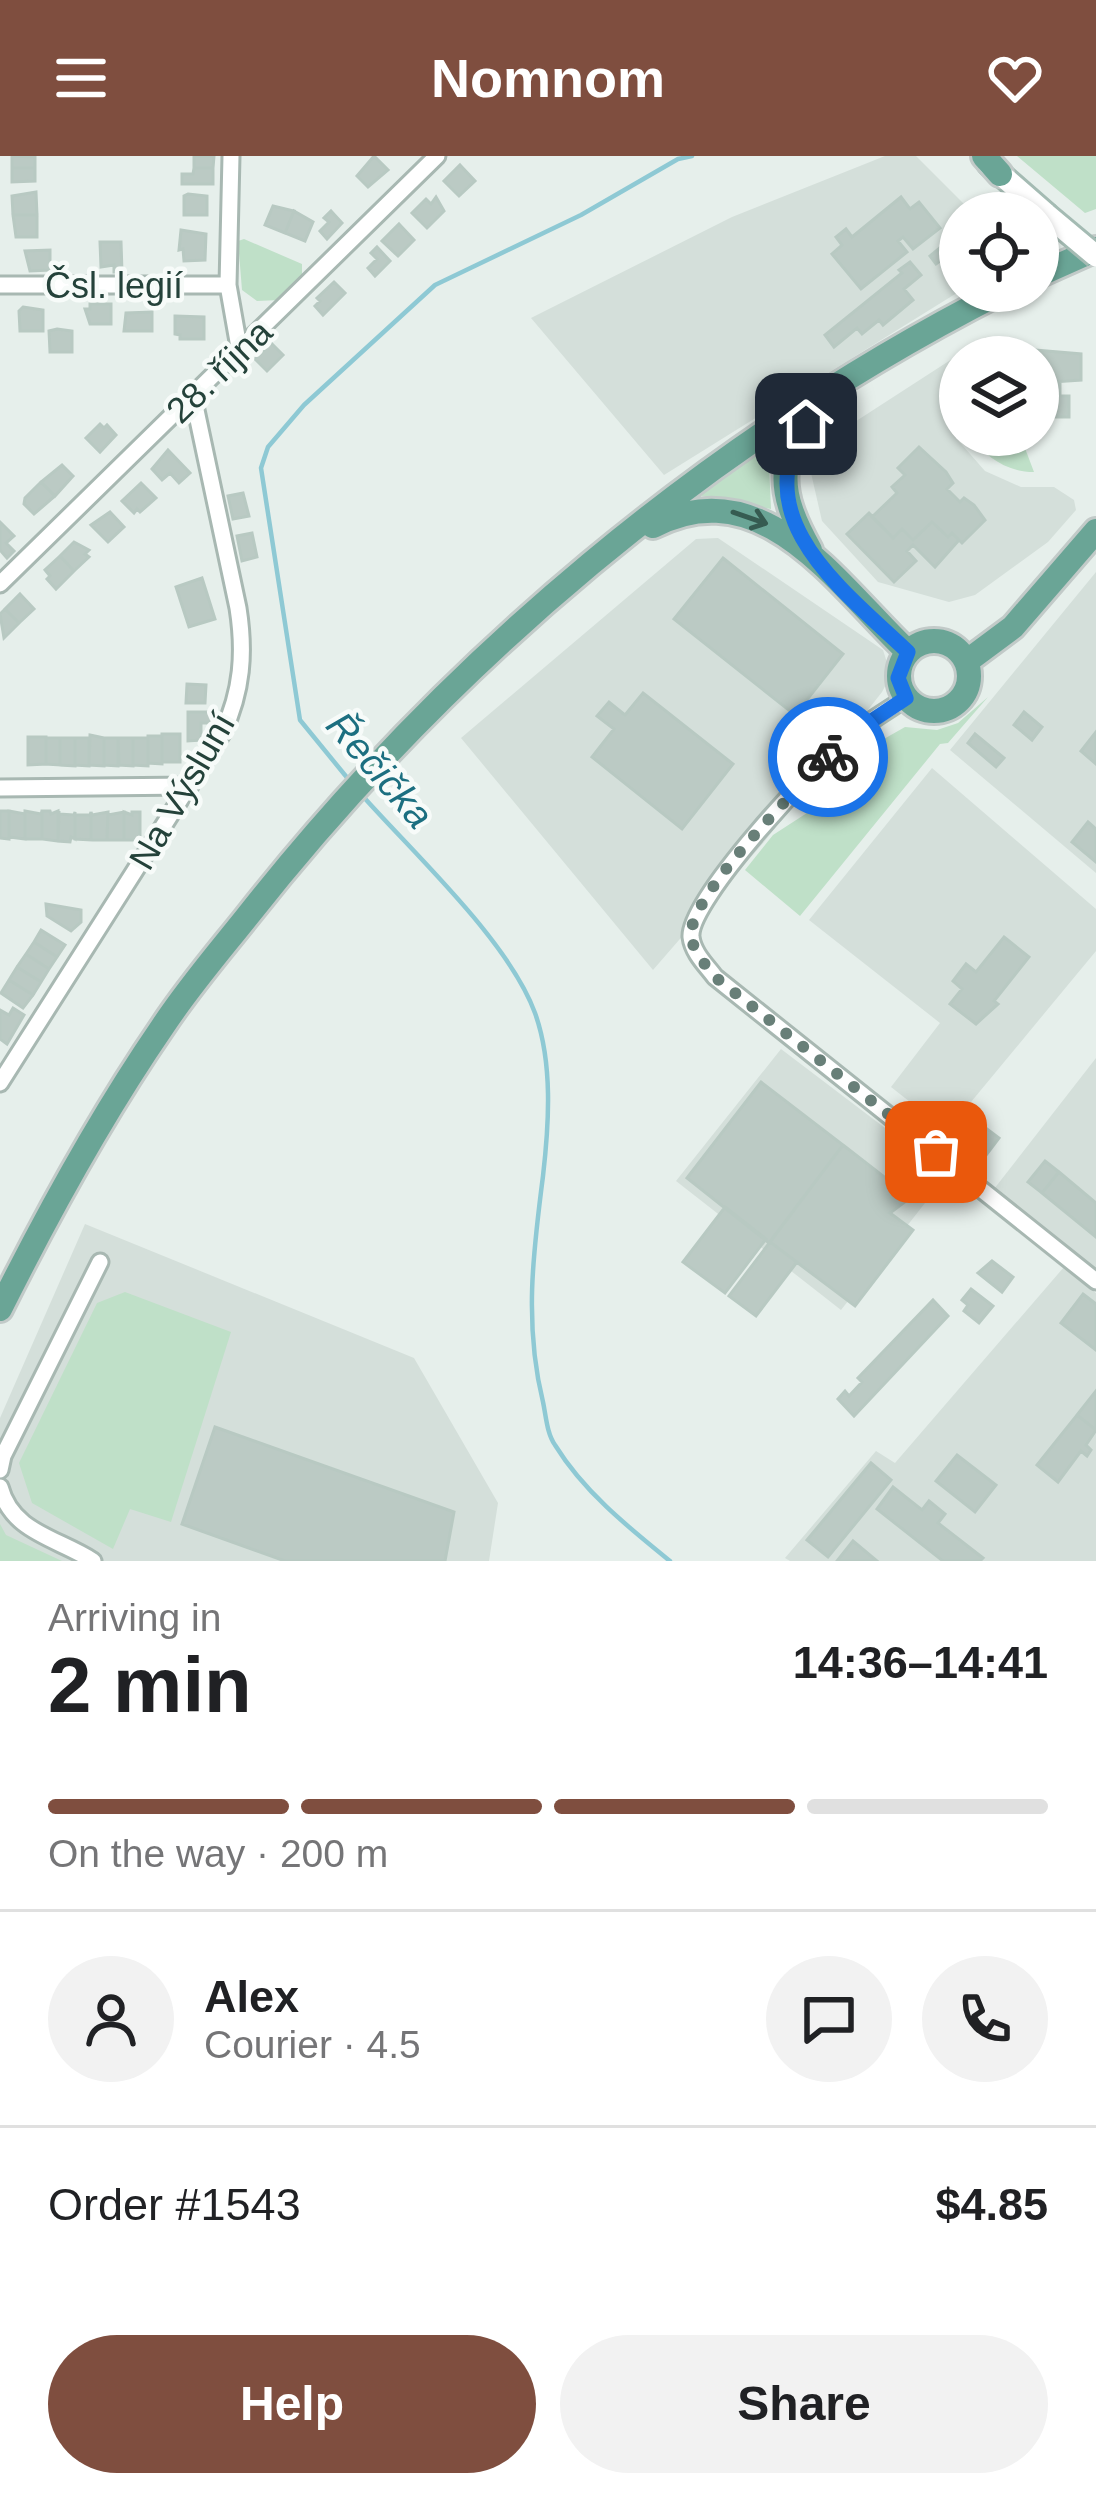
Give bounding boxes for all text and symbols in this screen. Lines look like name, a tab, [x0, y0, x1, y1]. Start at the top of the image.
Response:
icon: menu	[48, 45, 114, 111]
icon: heart	[982, 45, 1048, 111]
text: Nomnom	[431, 48, 665, 108]
map controls	[939, 192, 1059, 456]
button: locate	[939, 192, 1059, 312]
street label: Čsl. legií	[45, 265, 183, 306]
street label: 28. října	[158, 310, 281, 431]
button: layers	[939, 336, 1059, 456]
pin	[755, 373, 857, 475]
icon: home	[773, 391, 839, 457]
one-way arrow	[731, 509, 768, 530]
courier	[768, 697, 888, 817]
water label: Řečička	[318, 704, 442, 836]
street label: Na Výsluní	[121, 705, 243, 877]
icon: bike	[795, 724, 861, 790]
pin	[885, 1101, 987, 1203]
icon: bag	[903, 1119, 969, 1185]
text: Arriving in	[48, 1596, 221, 1639]
text: 14:36–14:41	[793, 1637, 1048, 1688]
text: 2 min	[48, 1641, 252, 1729]
text: On the way · 200 m	[48, 1832, 388, 1875]
button: person	[48, 1956, 174, 2082]
button: chat	[766, 1956, 892, 2082]
button: phone	[922, 1956, 1048, 2082]
text: Alex	[204, 1971, 299, 2022]
text: Courier · 4.5	[204, 2023, 421, 2066]
text: Order #1543	[48, 2179, 301, 2230]
text: $4.85	[935, 2179, 1048, 2230]
button: Help	[48, 2335, 536, 2473]
button: Share	[560, 2335, 1048, 2473]

